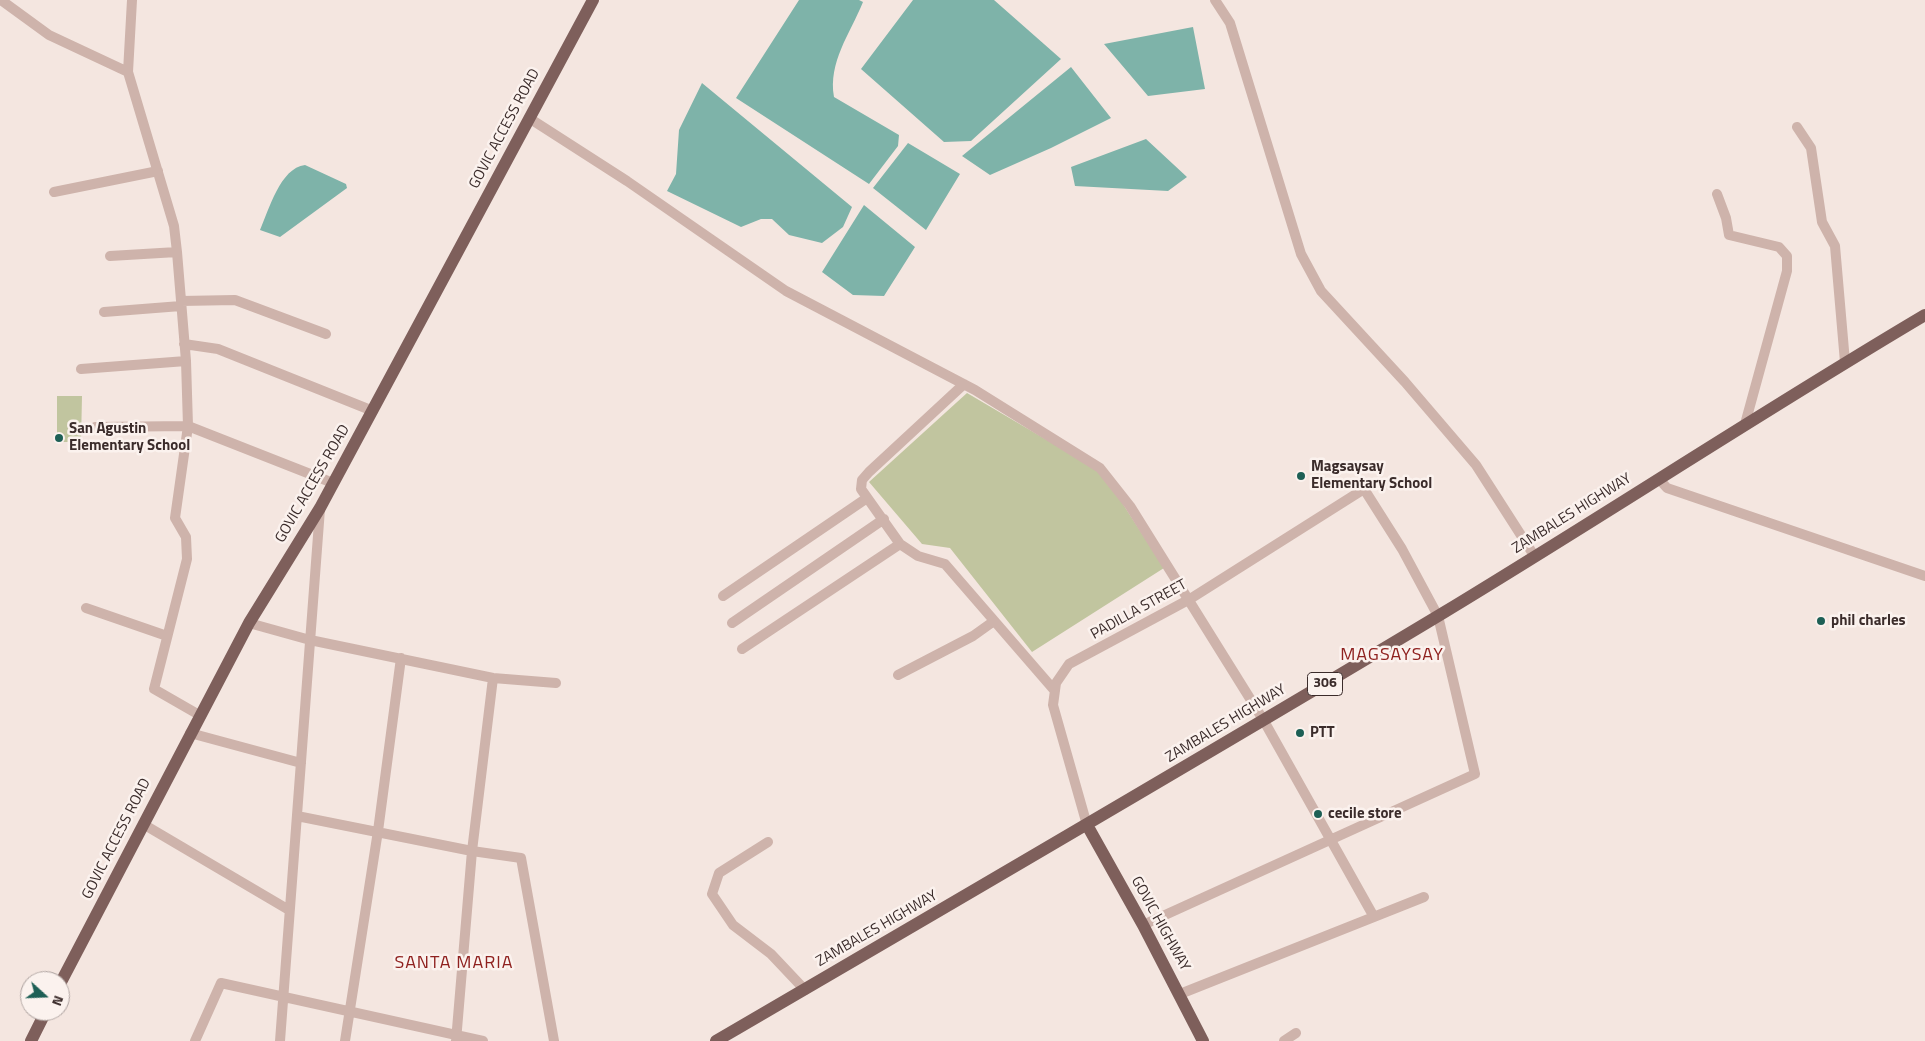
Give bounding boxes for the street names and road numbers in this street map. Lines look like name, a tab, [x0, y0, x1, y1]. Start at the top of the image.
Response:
street label: GOVIC ACCESS ROAD	[466, 66, 544, 192]
street label: GOVIC ACCESS ROAD	[272, 422, 354, 546]
street label: ZAMBALES HIGHWAY	[1509, 470, 1635, 558]
street label: PADILLA STREET	[1088, 576, 1190, 644]
road number: 306	[1308, 672, 1342, 696]
street label: ZAMBALES HIGHWAY	[1163, 681, 1289, 767]
street label: GOVIC ACCESS ROAD	[79, 776, 155, 902]
street label: GOVIC HIGHWAY	[1127, 874, 1193, 974]
street label: ZAMBALES HIGHWAY	[813, 887, 941, 971]

